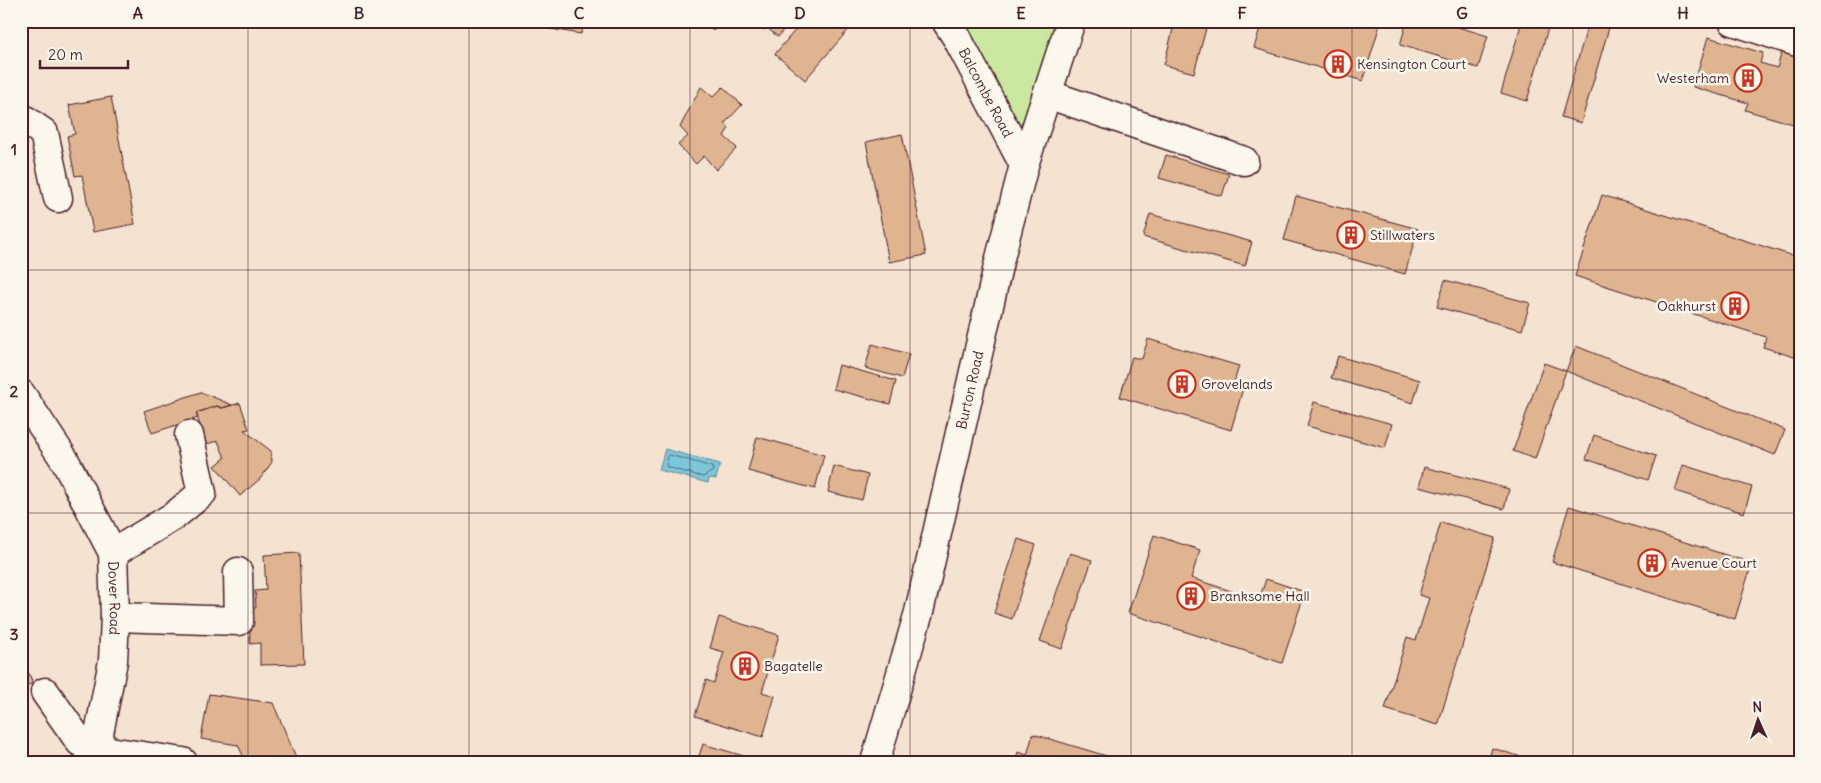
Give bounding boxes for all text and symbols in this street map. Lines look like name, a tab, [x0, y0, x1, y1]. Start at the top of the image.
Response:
text: A	[133, 3, 143, 23]
text: B	[354, 3, 365, 23]
text: C	[574, 3, 585, 23]
text: D	[794, 3, 806, 23]
text: E	[1016, 3, 1026, 23]
text: F	[1237, 3, 1247, 23]
text: G	[1456, 3, 1468, 23]
text: H	[1677, 3, 1689, 23]
scale bar	[40, 38, 128, 70]
text: 20 m	[48, 45, 83, 64]
street label: Balcombe Road	[955, 45, 1017, 141]
building icon: Kensington Court	[1323, 49, 1353, 79]
place label: Kensington Court	[1357, 55, 1466, 73]
building icon: Westerham	[1733, 63, 1763, 93]
place label: Westerham	[1657, 69, 1729, 87]
text: 1	[11, 139, 17, 159]
building icon: Stillwaters	[1336, 220, 1366, 250]
place label: Stillwaters	[1370, 226, 1435, 244]
building icon: Oakhurst	[1720, 291, 1750, 321]
place label: Oakhurst	[1657, 297, 1716, 315]
street label: Burton Road	[952, 349, 987, 431]
building icon: Grovelands	[1167, 369, 1197, 399]
place label: Grovelands	[1201, 375, 1273, 393]
text: 2	[10, 381, 19, 401]
building icon: Avenue Court	[1637, 548, 1667, 578]
place label: Avenue Court	[1671, 554, 1757, 572]
street label: Dover Road	[104, 561, 124, 635]
building icon: Branksome Hall	[1176, 581, 1206, 611]
place label: Branksome Hall	[1210, 587, 1310, 605]
text: 3	[9, 624, 19, 644]
building icon: Bagatelle	[730, 651, 760, 681]
place label: Bagatelle	[764, 657, 823, 675]
north arrow	[1734, 696, 1784, 746]
text: N	[1752, 698, 1763, 716]

